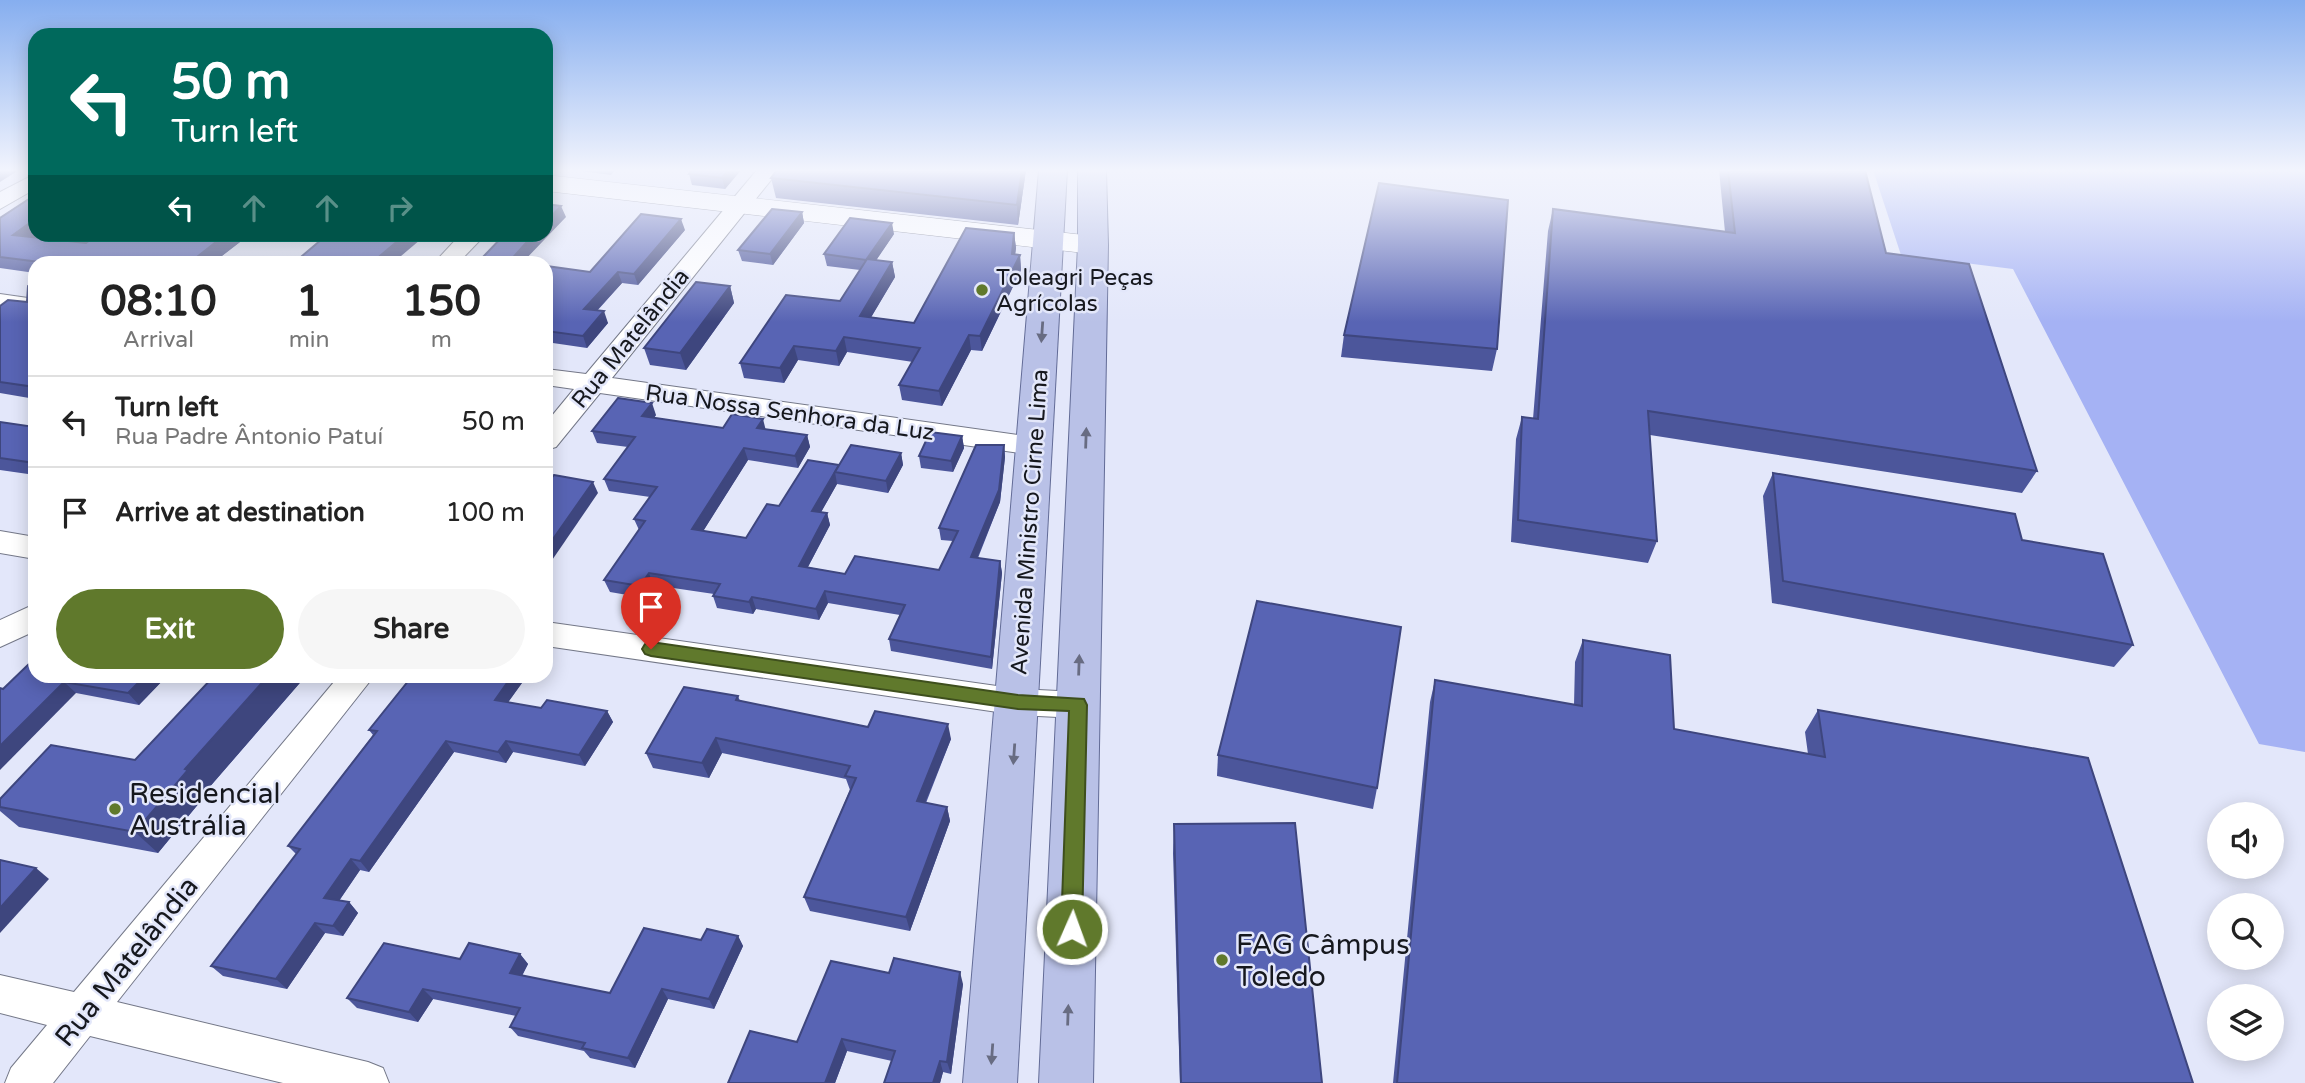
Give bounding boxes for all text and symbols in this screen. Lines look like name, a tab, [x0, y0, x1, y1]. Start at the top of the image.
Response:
text: 50 m	[171, 53, 290, 112]
icon: left	[56, 56, 147, 147]
text: Turn left	[171, 113, 298, 151]
icon: left	[162, 189, 200, 227]
icon: ahead	[235, 189, 273, 227]
icon: ahead	[308, 189, 346, 227]
icon: right	[381, 189, 419, 227]
street label: Rua Matelândia	[566, 263, 696, 414]
place label: Toleagri Peças Agrícolas	[996, 264, 1154, 318]
text: 08:10	[100, 276, 217, 327]
text: 1	[296, 276, 322, 327]
text: 150	[402, 276, 481, 327]
marker: Toleagri Peças Agrícolas	[974, 282, 990, 298]
one-way arrow	[1036, 321, 1047, 343]
text: Arrival	[123, 326, 194, 354]
text: min	[289, 326, 330, 354]
text: m	[431, 326, 452, 354]
street label: Avenida Ministro Cirne Lima	[1005, 368, 1055, 676]
street label: Rua Nossa Senhora da Luz	[644, 379, 936, 447]
text: Turn left	[115, 392, 218, 423]
icon: left	[56, 403, 94, 441]
text: 50 m	[462, 406, 525, 437]
text: Rua Padre Ântonio Patuí	[115, 423, 383, 451]
one-way arrow	[1081, 426, 1092, 448]
icon: arrive	[56, 494, 94, 532]
text: Arrive at destination	[115, 497, 365, 528]
text: 100 m	[445, 497, 525, 528]
pin	[621, 577, 681, 649]
icon: arrive	[632, 588, 670, 626]
button: Exit	[56, 589, 284, 669]
button: Share	[298, 589, 525, 669]
one-way arrow	[1074, 654, 1085, 676]
one-way arrow	[1008, 743, 1019, 765]
place label: Residencial Austrália	[129, 777, 280, 843]
marker: Residencial Austrália	[107, 801, 123, 817]
map controls	[2207, 802, 2284, 1061]
button: sound	[2207, 802, 2284, 879]
street label: Rua Matelândia	[48, 870, 206, 1054]
position arrow	[1035, 892, 1109, 966]
button: search	[2207, 893, 2284, 970]
place label: FAG Câmpus Toledo	[1236, 928, 1410, 994]
marker: FAG Câmpus Toledo	[1214, 952, 1230, 968]
button: layers	[2207, 984, 2284, 1061]
one-way arrow	[1063, 1004, 1074, 1026]
one-way arrow	[986, 1044, 997, 1066]

